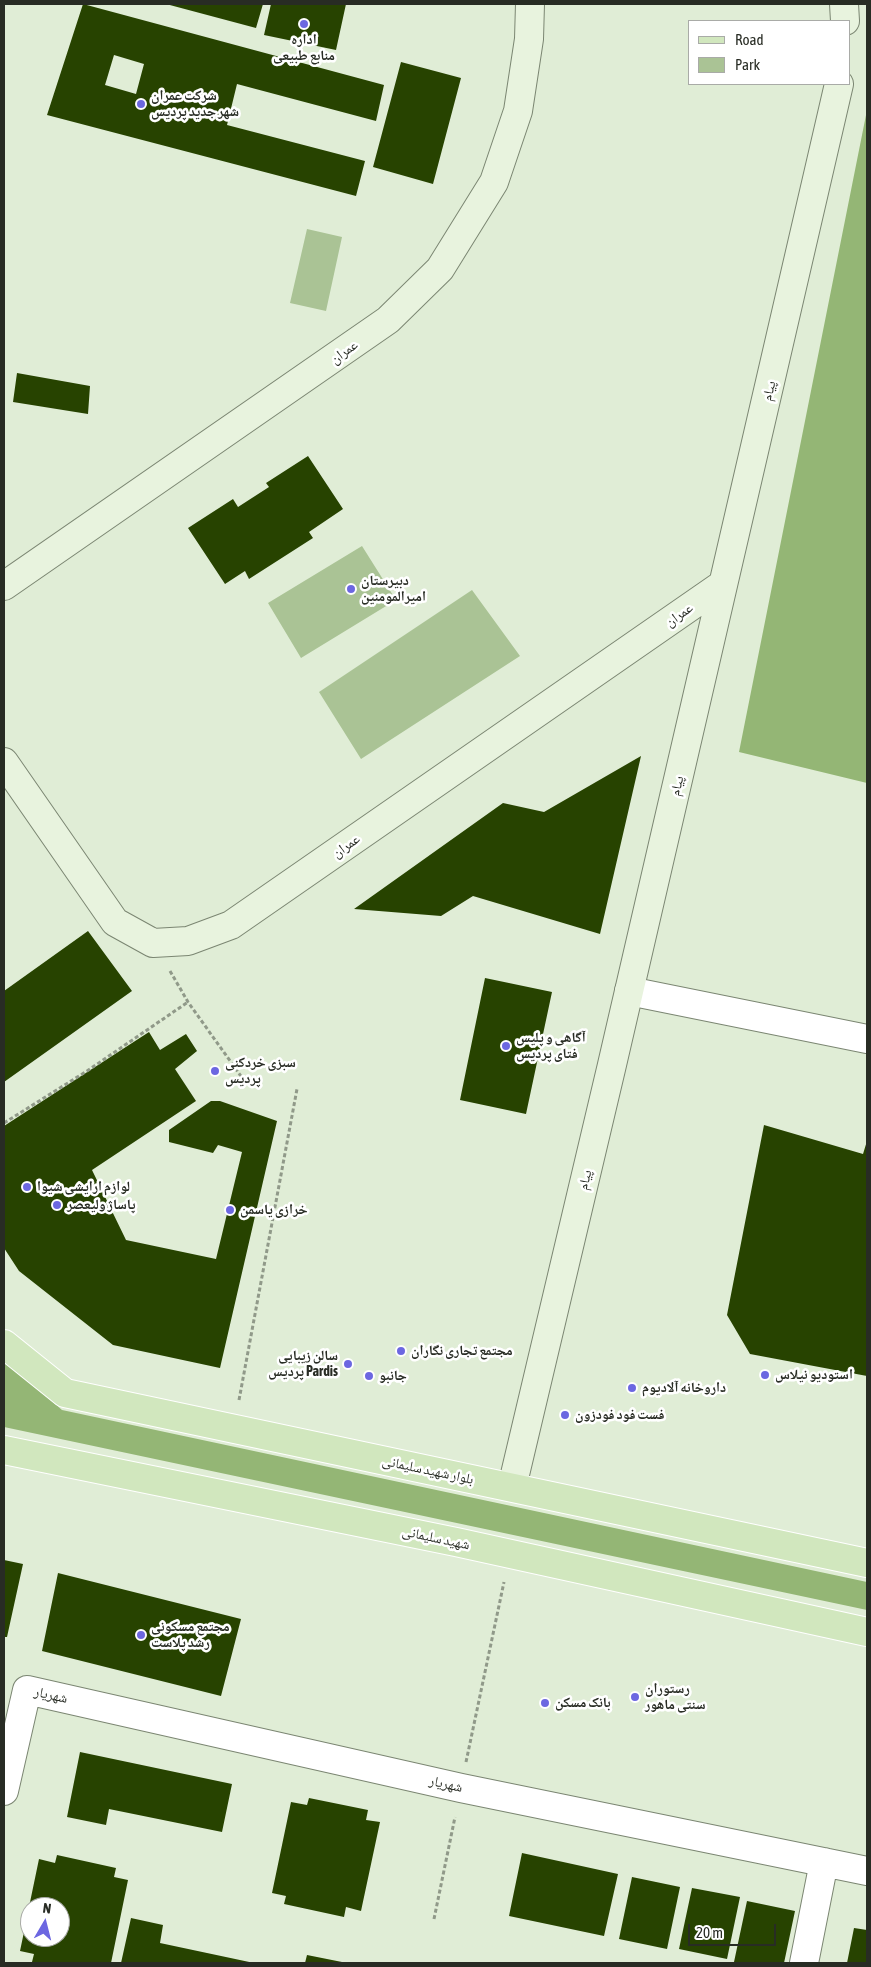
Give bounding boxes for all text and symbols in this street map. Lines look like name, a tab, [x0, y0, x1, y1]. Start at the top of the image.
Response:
marker: اداره منابع طبیعی	[298, 18, 310, 30]
legend	[688, 20, 851, 85]
text: Road	[735, 31, 764, 48]
place label: اداره منابع طبیعی	[273, 32, 335, 64]
text: Park	[735, 56, 760, 73]
place label: شرکت عمران شهر جدید پردیس	[151, 88, 239, 120]
marker: شرکت عمران شهر جدید پردیس	[135, 98, 147, 110]
street label: عمران	[327, 336, 361, 368]
street label: پیام	[759, 379, 779, 403]
place label: دبیرستان امیرالمومنین	[361, 573, 426, 606]
marker: دبیرستان امیرالمومنین	[345, 583, 357, 595]
street label: عمران	[662, 600, 696, 630]
street label: پیام	[667, 774, 687, 798]
street label: عمران	[329, 831, 363, 861]
place label: آگاهی و پلیس فتای پردیس	[516, 1030, 586, 1062]
marker: آگاهی و پلیس فتای پردیس	[500, 1040, 512, 1052]
place label: سبزی خردکنی پردیس	[225, 1055, 296, 1088]
marker: سبزی خردکنی پردیس	[209, 1065, 221, 1077]
street label: پیام	[575, 1168, 595, 1192]
place label: لوازم ارایشی شیوا	[37, 1179, 130, 1195]
marker: لوازم ارایشی شیوا	[21, 1181, 33, 1193]
place label: پاساژ ولیعصر	[67, 1197, 136, 1213]
marker: پاساژ ولیعصر	[51, 1199, 63, 1211]
place label: خرازی یاسمن	[240, 1202, 307, 1218]
marker: خرازی یاسمن	[224, 1204, 236, 1216]
place label: مجتمع تجاری نگاران	[411, 1343, 512, 1359]
marker: مجتمع تجاری نگاران	[395, 1345, 407, 1357]
place label: سالن زیبایی پردیس Pardis	[268, 1348, 338, 1380]
marker: سالن زیبایی پردیس Pardis	[342, 1358, 354, 1370]
place label: استودیو نیلاس	[775, 1367, 853, 1383]
place label: جانبو	[379, 1368, 407, 1384]
marker: استودیو نیلاس	[759, 1369, 771, 1381]
marker: جانبو	[363, 1370, 375, 1382]
place label: داروخانه آلادیوم	[642, 1380, 726, 1396]
marker: داروخانه آلادیوم	[626, 1382, 638, 1394]
place label: فست فود فودزون	[575, 1407, 665, 1423]
marker: فست فود فودزون	[559, 1409, 571, 1421]
street label: بلوار شهید سلیمانی	[381, 1452, 475, 1488]
street label: شهید سلیمانی	[401, 1523, 471, 1553]
place label: مجتمع مسکونی رشد پلاست	[151, 1619, 229, 1651]
marker: مجتمع مسکونی رشد پلاست	[135, 1629, 147, 1641]
place label: رستوران سنتی ماهور	[645, 1681, 705, 1714]
street label: شهریار	[33, 1683, 69, 1707]
marker: رستوران سنتی ماهور	[629, 1691, 641, 1703]
place label: بانک مسکن	[555, 1695, 611, 1711]
marker: بانک مسکن	[539, 1697, 551, 1709]
street label: شهریار	[428, 1772, 464, 1796]
north arrow	[20, 1897, 70, 1947]
text: N	[42, 1900, 52, 1917]
scale bar	[691, 1914, 778, 1946]
text: 20 m	[696, 1924, 723, 1941]

